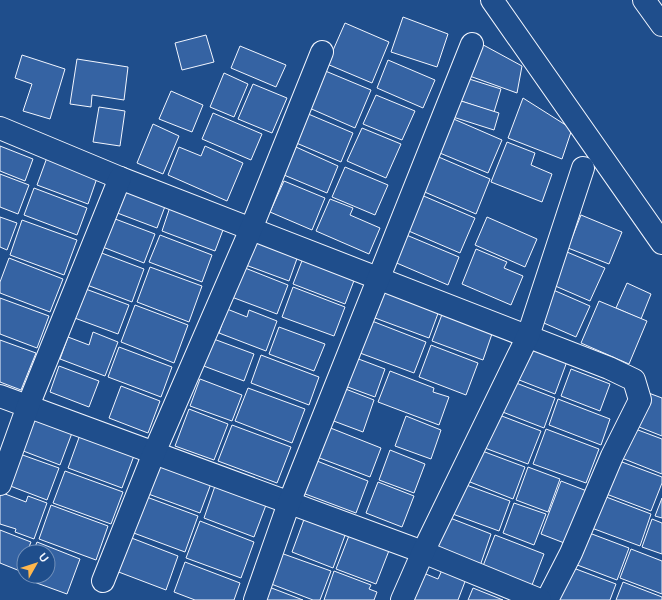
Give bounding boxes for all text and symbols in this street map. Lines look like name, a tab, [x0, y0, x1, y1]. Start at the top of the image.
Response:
north arrow	[16, 544, 56, 584]
text: U	[37, 550, 52, 565]

